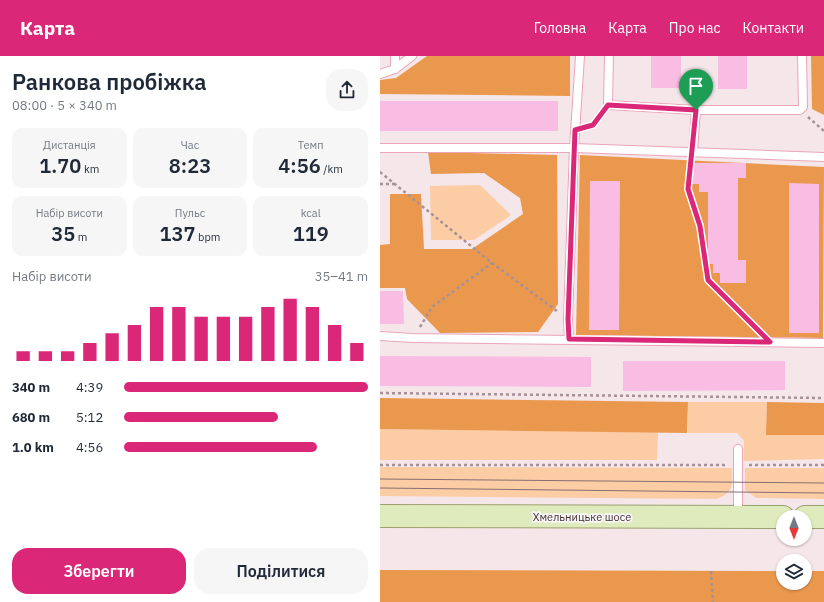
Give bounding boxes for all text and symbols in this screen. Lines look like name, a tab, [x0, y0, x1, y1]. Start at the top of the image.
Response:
text: Карта	[20, 16, 75, 40]
text: Головна	[534, 19, 586, 37]
text: Карта	[608, 19, 647, 37]
text: Про нас	[669, 19, 721, 37]
text: Контакти	[743, 19, 804, 37]
text: Ранкова пробіжка	[12, 67, 207, 96]
button: share	[326, 69, 368, 111]
pin	[679, 69, 713, 110]
icon: arrive	[685, 75, 707, 97]
text: 08:00 · 5 × 340 m	[12, 97, 117, 114]
text: Дистанція	[43, 138, 96, 152]
text: Час	[181, 138, 199, 152]
text: Темп	[298, 138, 323, 152]
text: 1.70	[39, 152, 81, 179]
text: 8:23	[169, 152, 211, 179]
text: 4:56	[278, 152, 321, 179]
text: km	[81, 162, 99, 176]
text: /km	[321, 162, 343, 176]
text: Набір висоти	[36, 206, 103, 220]
text: Пульс	[175, 206, 205, 220]
text: kcal	[301, 206, 321, 220]
text: 35	[51, 220, 75, 247]
text: 137	[160, 220, 196, 247]
text: 119	[293, 220, 329, 247]
text: m	[75, 230, 87, 244]
text: bpm	[196, 230, 220, 244]
text: Набір висоти	[12, 268, 92, 285]
text: 35–41 m	[315, 268, 368, 285]
text: 340 m	[12, 379, 50, 396]
text: 4:39	[76, 379, 103, 396]
text: 680 m	[12, 409, 50, 426]
text: 5:12	[76, 409, 103, 426]
text: 1.0 km	[12, 439, 54, 456]
text: 4:56	[76, 439, 103, 456]
street label: Хмельницьке шосе	[533, 510, 631, 524]
north arrow	[776, 510, 812, 546]
map controls	[776, 510, 812, 590]
button: Зберегти	[12, 548, 186, 594]
button: Поділитися	[194, 548, 368, 594]
button: layers	[776, 554, 812, 590]

